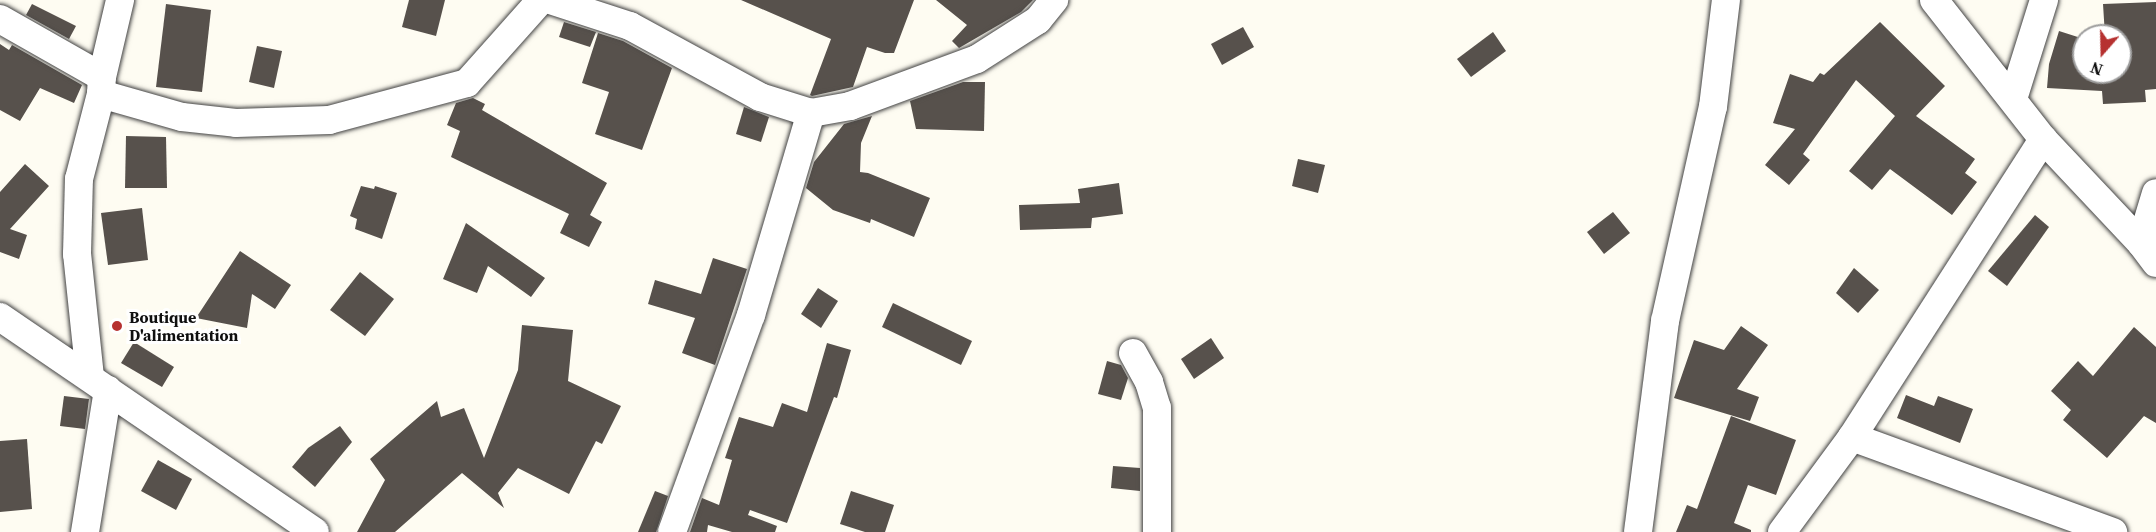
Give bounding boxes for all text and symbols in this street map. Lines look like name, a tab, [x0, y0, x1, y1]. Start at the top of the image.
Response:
north arrow	[2072, 24, 2132, 84]
text: N	[2087, 57, 2106, 81]
place label: Boutique D'alimentation	[129, 307, 238, 345]
marker: Boutique D'alimentation	[110, 319, 124, 333]

